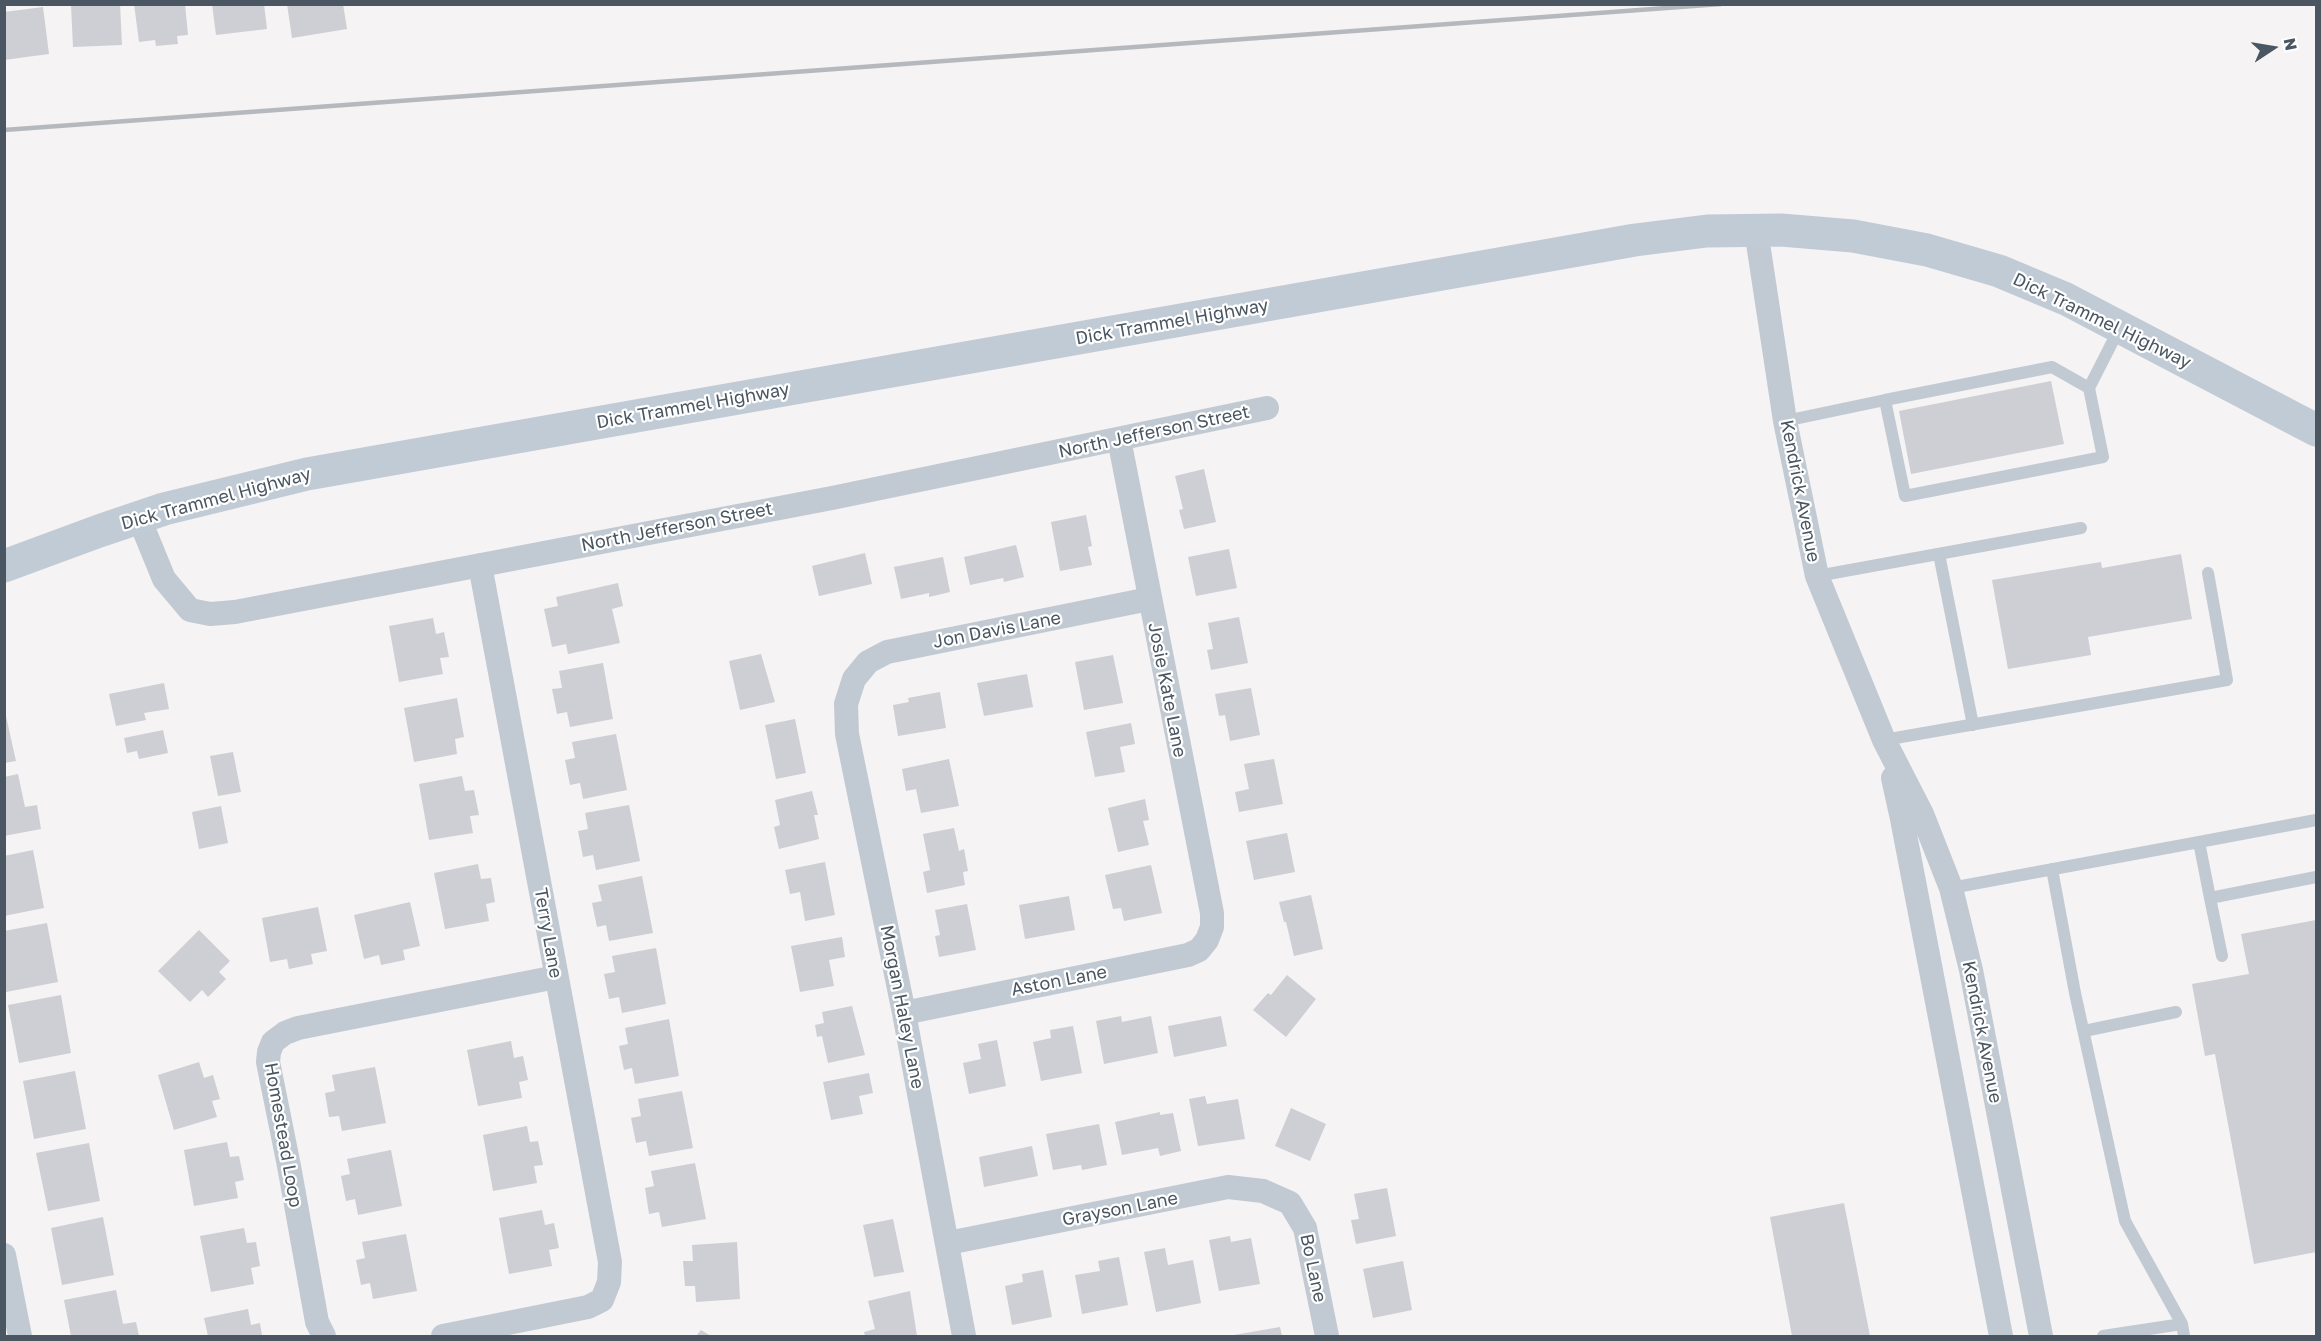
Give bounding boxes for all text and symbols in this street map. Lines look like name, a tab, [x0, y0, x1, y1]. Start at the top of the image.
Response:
north arrow	[2243, 18, 2303, 78]
text: N	[2280, 36, 2302, 52]
street label: Dick Trammel Highway	[2009, 268, 2195, 374]
street label: Dick Trammel Highway	[1074, 294, 1270, 350]
street label: Dick Trammel Highway	[595, 378, 791, 434]
street label: North Jefferson Street	[1057, 401, 1251, 463]
street label: Kendrick Avenue	[1776, 418, 1824, 564]
street label: Dick Trammel Highway	[119, 463, 313, 535]
street label: North Jefferson Street	[579, 498, 775, 556]
street label: Jon Davis Lane	[931, 607, 1063, 653]
street label: Josie Kate Lane	[1143, 621, 1191, 759]
street label: Terry Lane	[529, 886, 567, 980]
street label: Morgan Haley Lane	[876, 923, 928, 1091]
street label: Kendrick Avenue	[1958, 959, 2006, 1105]
street label: Aston Lane	[1009, 961, 1109, 1001]
street label: Homestead Loop	[260, 1061, 306, 1209]
street label: Grayson Lane	[1060, 1187, 1180, 1231]
street label: Bo Lane	[1295, 1232, 1331, 1304]

